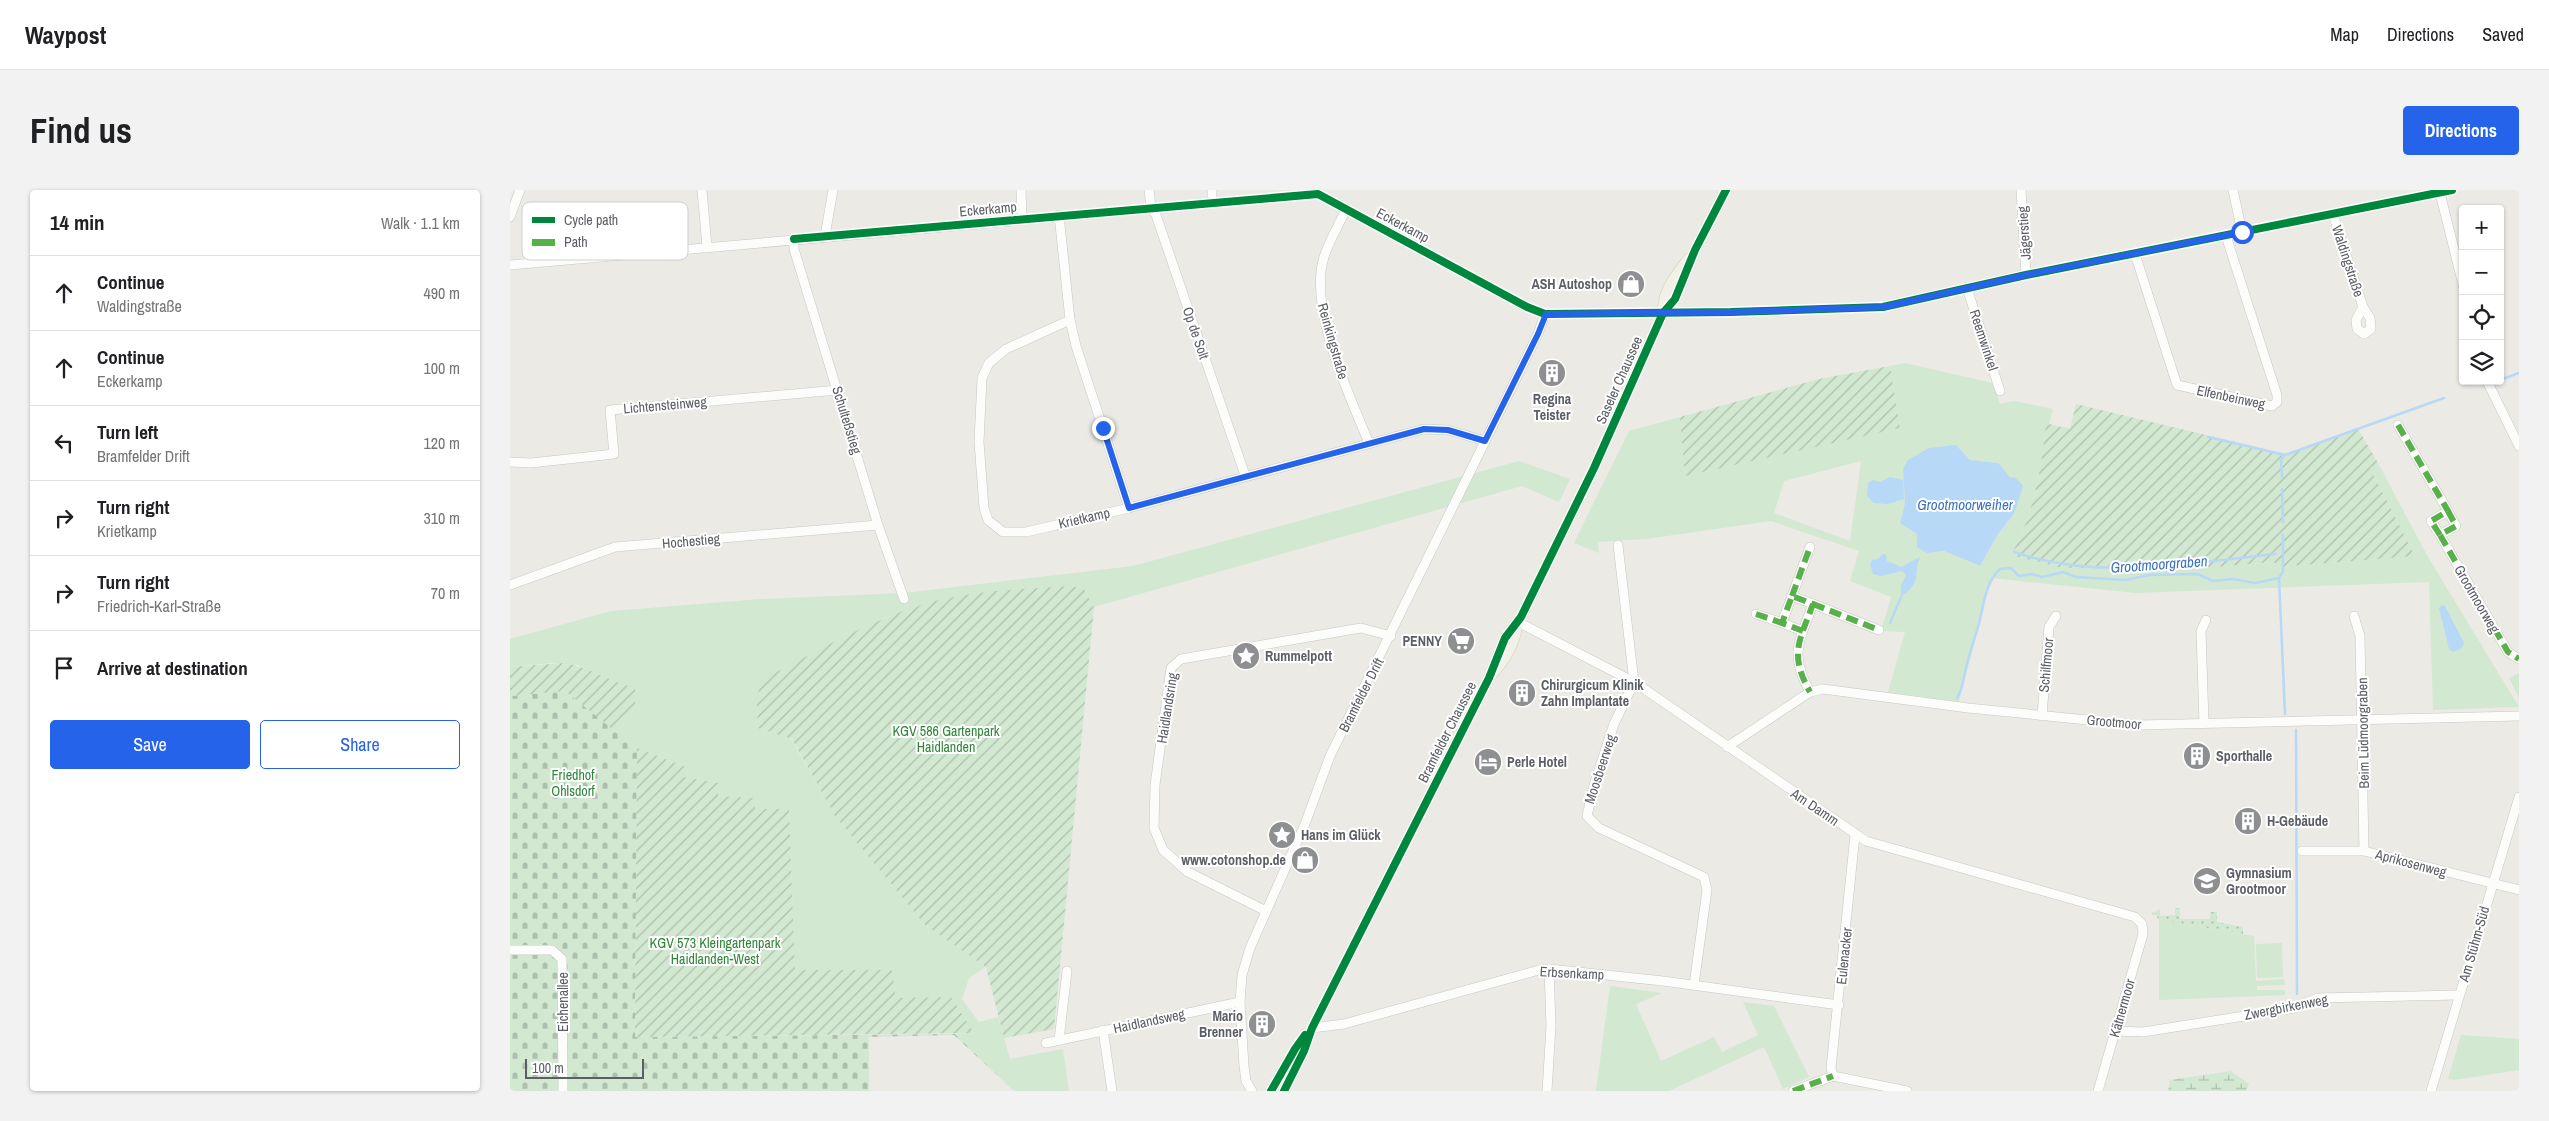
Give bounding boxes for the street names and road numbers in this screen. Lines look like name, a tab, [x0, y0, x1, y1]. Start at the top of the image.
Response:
street label: Eckerkamp	[959, 198, 1017, 220]
street label: Eckerkamp	[1373, 204, 1433, 246]
street label: Jägerstieg	[2013, 205, 2035, 260]
street label: Waldingstraße	[2328, 223, 2368, 299]
street label: Reinkingstraße	[1314, 301, 1352, 381]
street label: Op de Solt	[1179, 304, 1213, 362]
street label: Reemwinkel	[1966, 307, 2002, 373]
street label: Saseler Chaussee	[1592, 333, 1646, 427]
street label: Elfenbeinweg	[2195, 381, 2267, 413]
street label: Schulteßstieg	[828, 384, 866, 457]
street label: Lichtensteinweg	[623, 392, 708, 418]
street label: Krietkamp	[1056, 503, 1112, 533]
street label: Hochestieg	[661, 529, 721, 552]
street label: Grootmoorweg	[2450, 562, 2504, 637]
street label: Schilfmoor	[2035, 637, 2057, 693]
street label: Bramfelder Drift	[1335, 655, 1387, 735]
street label: Haidlandsring	[1153, 671, 1182, 745]
street label: Beim Lüdmoorgraben	[2353, 677, 2373, 789]
street label: Bramfelder Chaussee	[1414, 678, 1480, 786]
street label: Grootmoor	[2086, 711, 2142, 733]
street label: Moosbeerweg	[1580, 731, 1620, 806]
street label: Am Damm	[1787, 784, 1843, 830]
street label: Aprikosenweg	[2373, 845, 2449, 881]
street label: Am Stühm-Süd	[2454, 904, 2493, 985]
street label: Eulenacker	[1832, 926, 1856, 986]
street label: Erbsenkamp	[1539, 962, 1605, 984]
street label: Eichenallee	[554, 972, 572, 1032]
street label: Kätnermoor	[2105, 977, 2139, 1039]
street label: Zwergbirkenweg	[2243, 990, 2330, 1024]
street label: Haidlandsweg	[1112, 1005, 1187, 1037]

